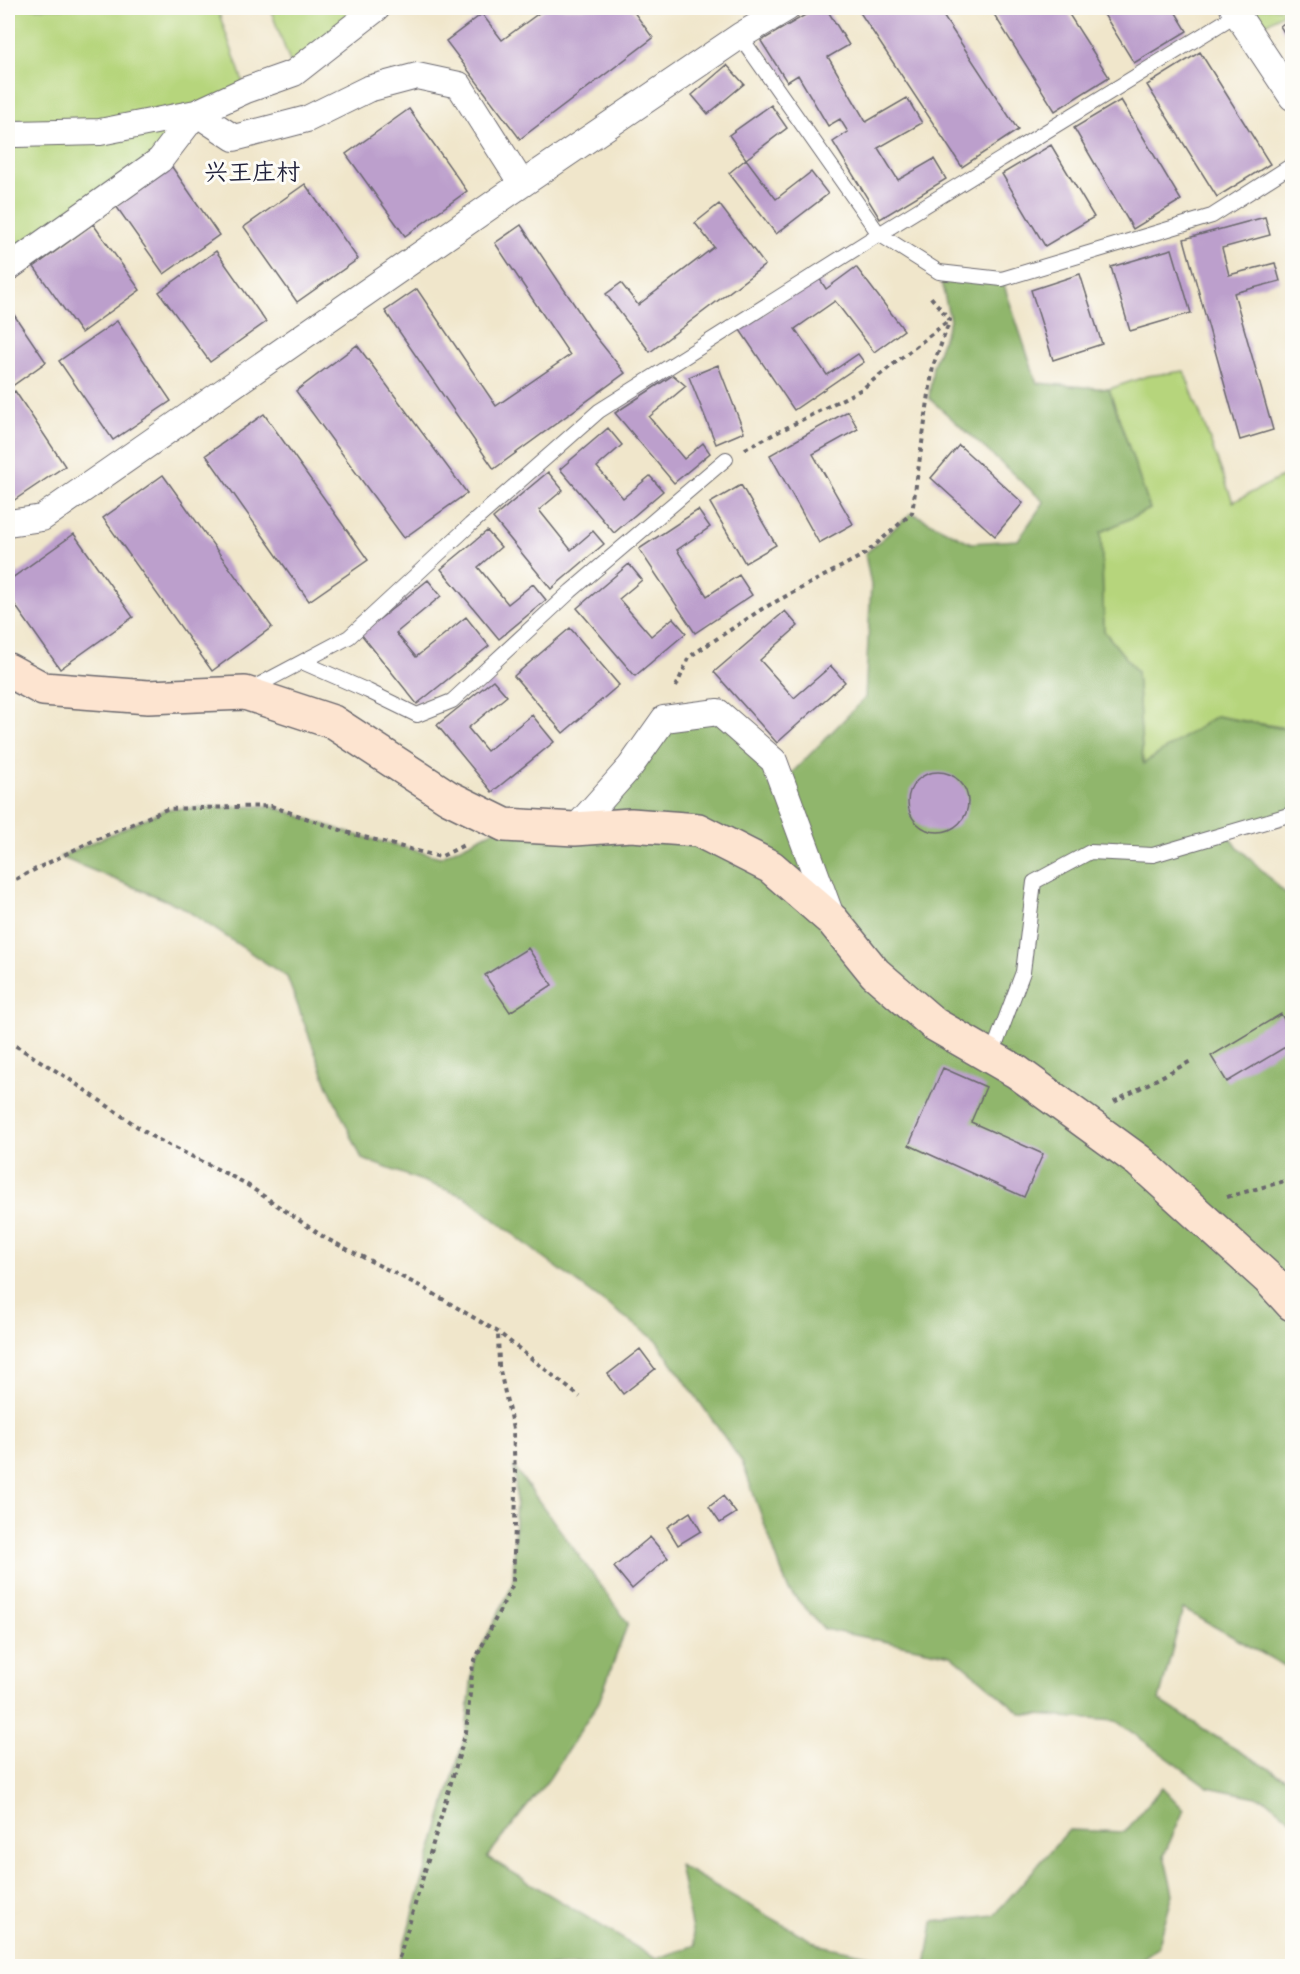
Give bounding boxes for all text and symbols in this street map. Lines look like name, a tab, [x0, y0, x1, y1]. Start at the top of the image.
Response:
district label: 兴王庄村	[204, 158, 300, 187]

